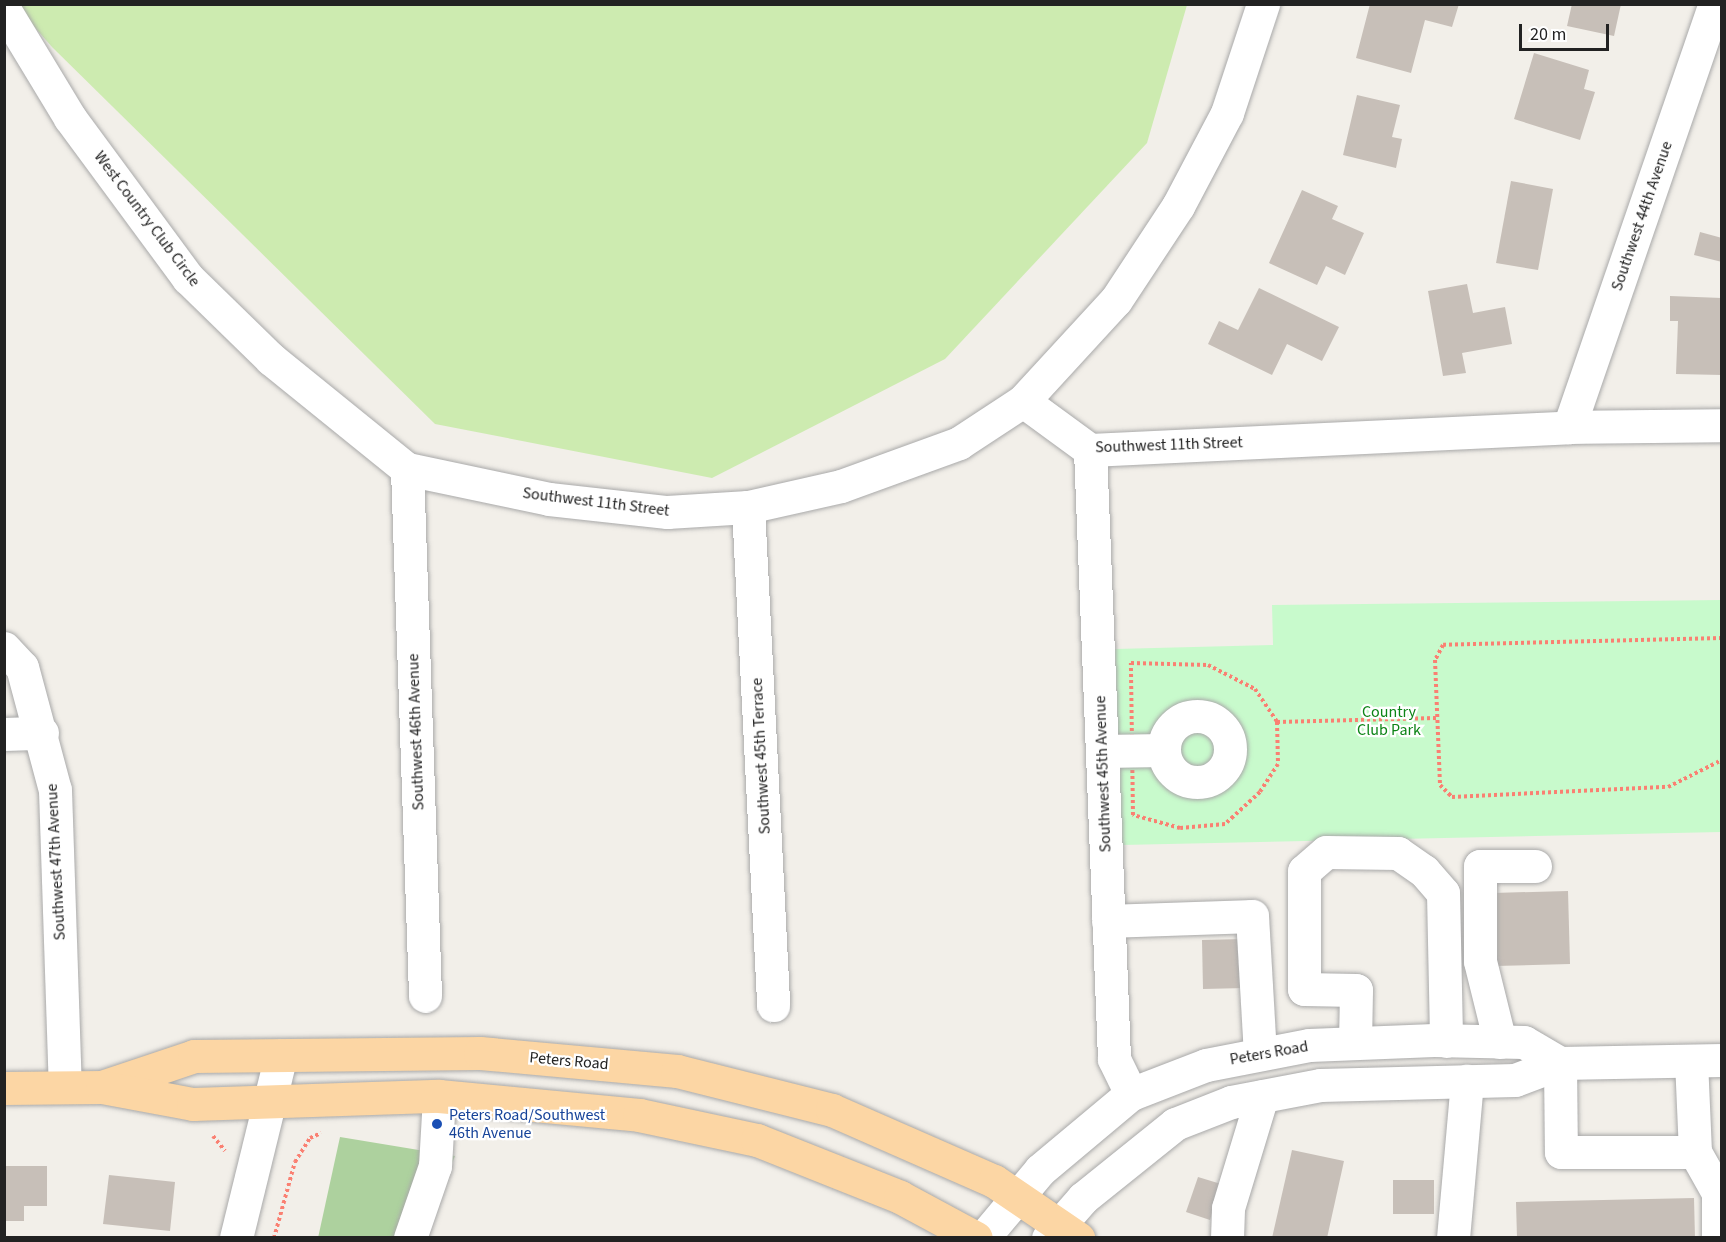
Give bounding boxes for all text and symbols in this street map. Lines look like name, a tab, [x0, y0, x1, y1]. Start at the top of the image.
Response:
scale bar	[1522, 12, 1612, 50]
text: 20 m	[1530, 22, 1566, 47]
street label: Southwest 44th Avenue	[1607, 139, 1677, 293]
street label: West Country Club Circle	[90, 148, 204, 290]
street label: Southwest 11th Street	[1095, 433, 1243, 457]
street label: Southwest 11th Street	[522, 483, 670, 521]
street label: Southwest 46th Avenue	[404, 653, 428, 811]
street label: Southwest 45th Terrace	[747, 677, 775, 835]
street label: Southwest 45th Avenue	[1091, 695, 1115, 853]
park label: Country Club Park	[1357, 702, 1421, 740]
street label: Southwest 47th Avenue	[42, 783, 70, 941]
street label: Peters Road	[1228, 1037, 1310, 1069]
street label: Peters Road	[529, 1048, 609, 1074]
place label: Peters Road/Southwest 46th Avenue	[449, 1105, 605, 1143]
marker: Peters Road/Southwest 46th Avenue	[430, 1117, 444, 1131]

